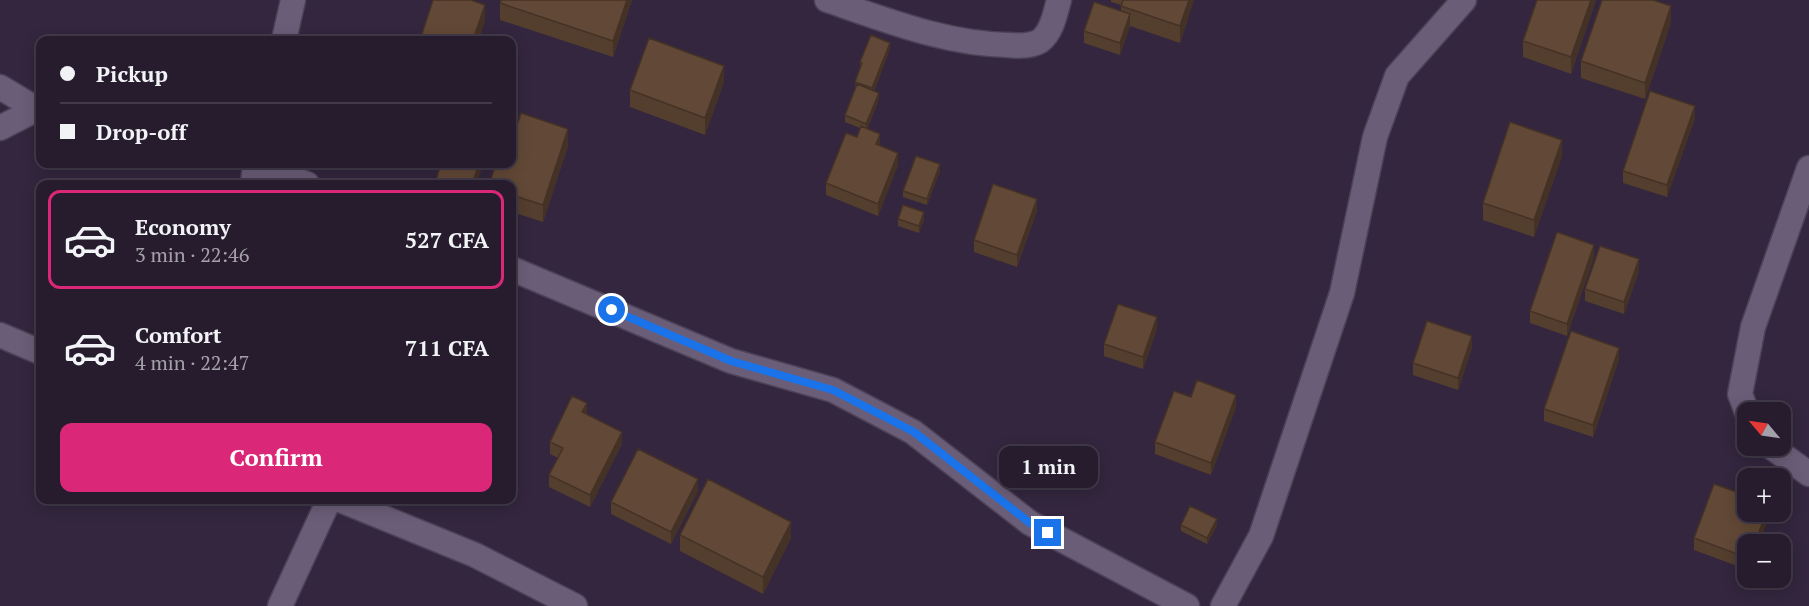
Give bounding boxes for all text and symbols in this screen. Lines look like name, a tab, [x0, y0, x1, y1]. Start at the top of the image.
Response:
text: Pickup	[96, 59, 168, 88]
text: Drop-off	[96, 117, 187, 146]
text: Economy	[135, 212, 231, 241]
icon: car	[63, 213, 117, 267]
text: 527 CFA	[405, 225, 489, 254]
text: 3 min · 22:46	[135, 241, 249, 268]
route start	[598, 296, 625, 323]
text: Comfort	[135, 320, 221, 349]
icon: car	[63, 321, 117, 375]
text: 711 CFA	[405, 333, 489, 362]
text: 4 min · 22:47	[135, 349, 249, 376]
north arrow	[1737, 402, 1791, 456]
map controls	[1737, 402, 1791, 588]
button: Confirm	[60, 423, 492, 492]
callout: 1 min	[998, 446, 1098, 488]
text: 1 min	[1021, 453, 1076, 480]
button: +	[1737, 468, 1791, 522]
route end	[1034, 519, 1061, 546]
button: −	[1737, 534, 1791, 588]

